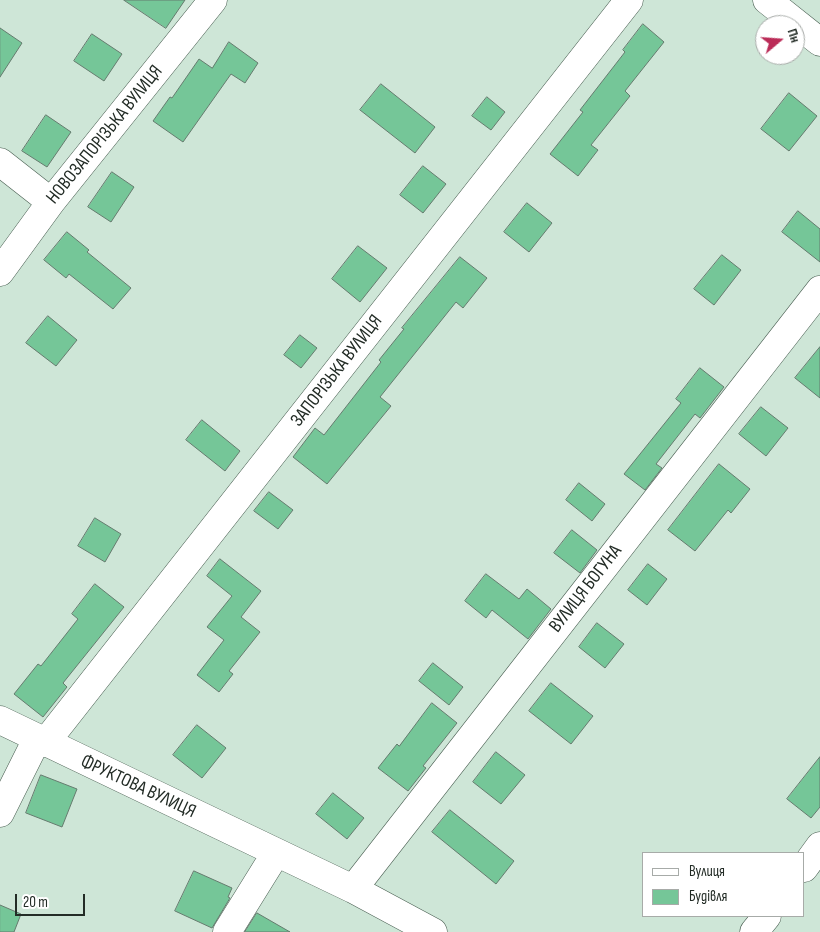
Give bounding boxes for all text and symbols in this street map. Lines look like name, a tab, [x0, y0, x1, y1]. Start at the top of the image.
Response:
north arrow	[755, 15, 805, 65]
text: Пн	[784, 26, 804, 45]
street label: НОВОЗАПОРІЗЬКА ВУЛИЦЯ	[42, 61, 168, 209]
street label: ЗАПОРІЗЬКА ВУЛИЦЯ	[286, 311, 388, 431]
street label: ВУЛИЦЯ БОГУНА	[545, 541, 627, 637]
street label: ФРУКТОВА ВУЛИЦЯ	[77, 750, 199, 824]
legend	[642, 852, 805, 917]
text: Вулиця	[689, 862, 725, 881]
scale bar	[18, 884, 88, 916]
text: Будівля	[689, 887, 727, 906]
text: 20 m	[23, 893, 48, 912]

